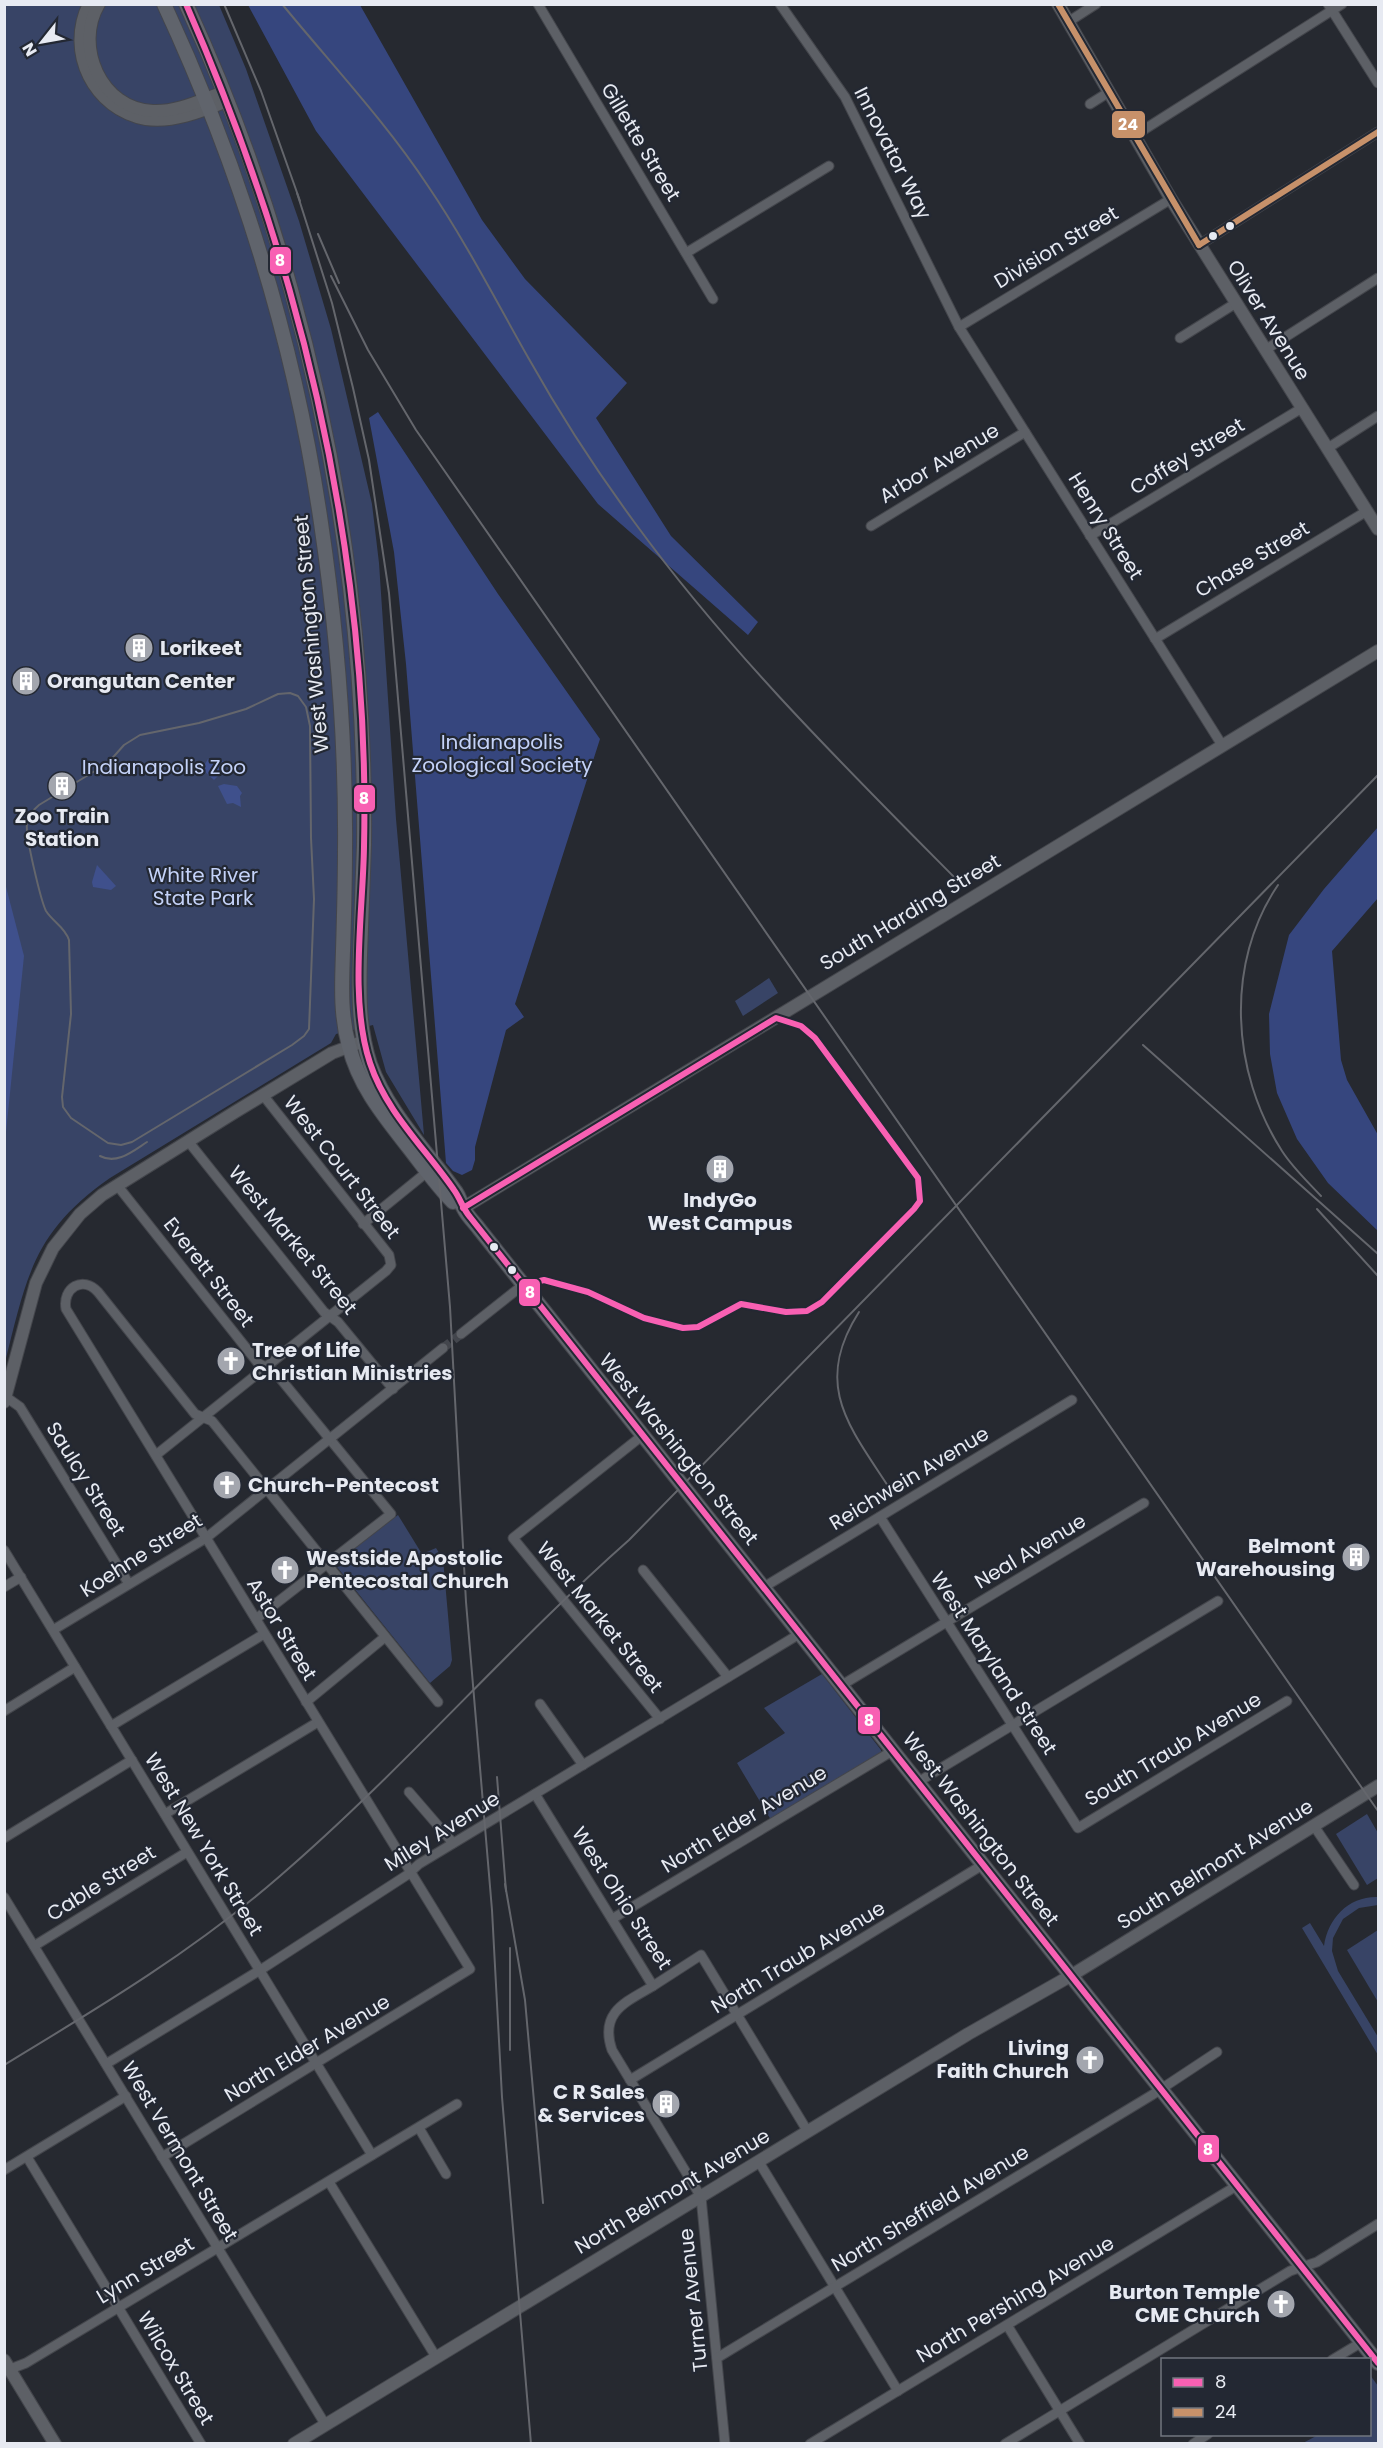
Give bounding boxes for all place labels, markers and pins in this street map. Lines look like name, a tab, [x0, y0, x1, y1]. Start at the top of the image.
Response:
unlabelled marker	[1224, 220, 1236, 232]
unlabelled marker	[1207, 230, 1219, 242]
building icon: Lorikeet	[123, 632, 155, 664]
place label: Lorikeet	[160, 634, 242, 662]
building icon: Orangutan Center	[10, 665, 42, 697]
place label: Orangutan Center	[47, 667, 235, 695]
building icon: Zoo Train Station	[46, 770, 78, 802]
place label: Zoo Train Station	[15, 802, 109, 853]
building icon: IndyGo West Campus	[704, 1153, 736, 1185]
place label: IndyGo West Campus	[647, 1186, 793, 1237]
unlabelled marker	[488, 1241, 500, 1253]
unlabelled marker	[506, 1264, 518, 1276]
place label: Tree of Life Christian Ministries	[252, 1336, 453, 1387]
church icon: Tree of Life Christian Ministries	[215, 1345, 247, 1377]
church icon: Church-Pentecost	[211, 1469, 243, 1501]
place label: Church-Pentecost	[248, 1471, 439, 1499]
place label: Belmont Warehousing	[1196, 1532, 1335, 1583]
building icon: Belmont Warehousing	[1340, 1541, 1372, 1573]
place label: Westside Apostolic Pentecostal Church	[306, 1544, 509, 1595]
church icon: Westside Apostolic Pentecostal Church	[269, 1554, 301, 1586]
place label: Living Faith Church	[936, 2034, 1069, 2085]
church icon: Living Faith Church	[1074, 2044, 1106, 2076]
place label: C R Sales & Services	[538, 2078, 645, 2129]
building icon: C R Sales & Services	[650, 2088, 682, 2120]
place label: Burton Temple CME Church	[1109, 2278, 1260, 2329]
church icon: Burton Temple CME Church	[1265, 2288, 1297, 2320]

